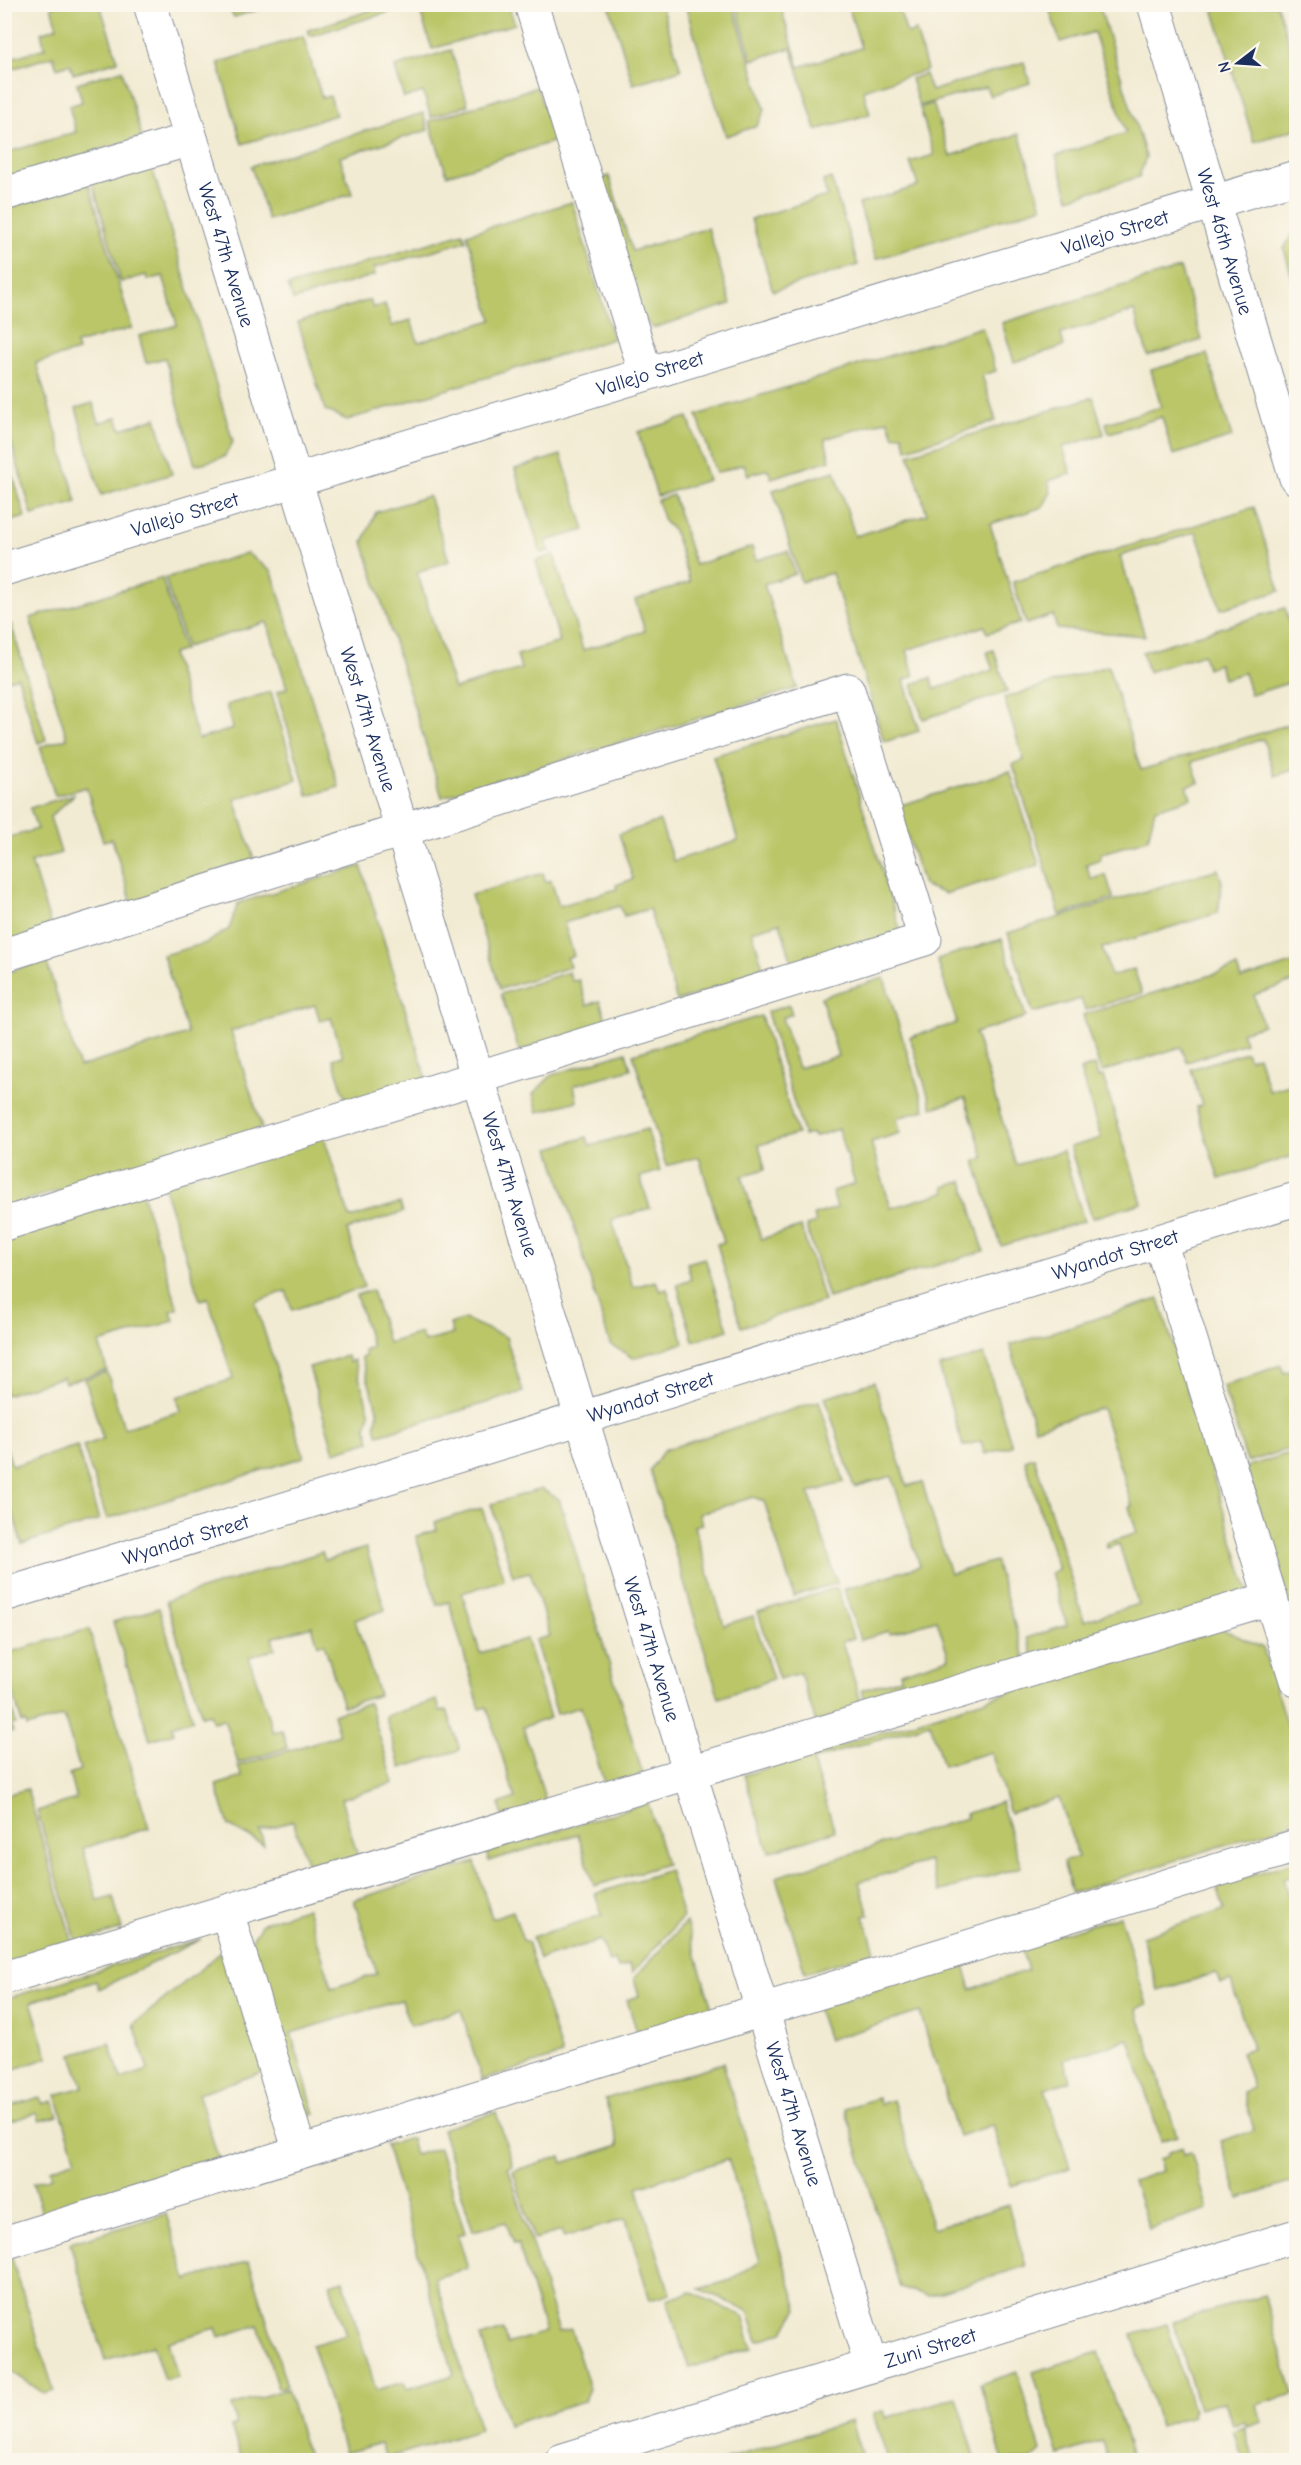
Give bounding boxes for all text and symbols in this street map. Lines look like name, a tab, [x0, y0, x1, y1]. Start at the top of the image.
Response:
north arrow	[1208, 33, 1268, 93]
text: N	[1214, 59, 1235, 75]
street label: West 46th Avenue	[1192, 166, 1257, 318]
street label: West 47th Avenue	[193, 180, 259, 330]
street label: Vallejo Street	[1059, 205, 1173, 260]
street label: Vallejo Street	[594, 346, 708, 401]
street label: Vallejo Street	[129, 487, 243, 542]
street label: West 47th Avenue	[335, 644, 401, 795]
street label: West 47th Avenue	[477, 1109, 543, 1259]
street label: Wyandot Street	[1049, 1224, 1182, 1285]
street label: Wyandot Street	[584, 1367, 718, 1428]
street label: Wyandot Street	[120, 1509, 253, 1570]
street label: West 47th Avenue	[619, 1574, 685, 1724]
street label: West 47th Avenue	[761, 2039, 826, 2189]
street label: Zuni Street	[882, 2323, 980, 2373]

